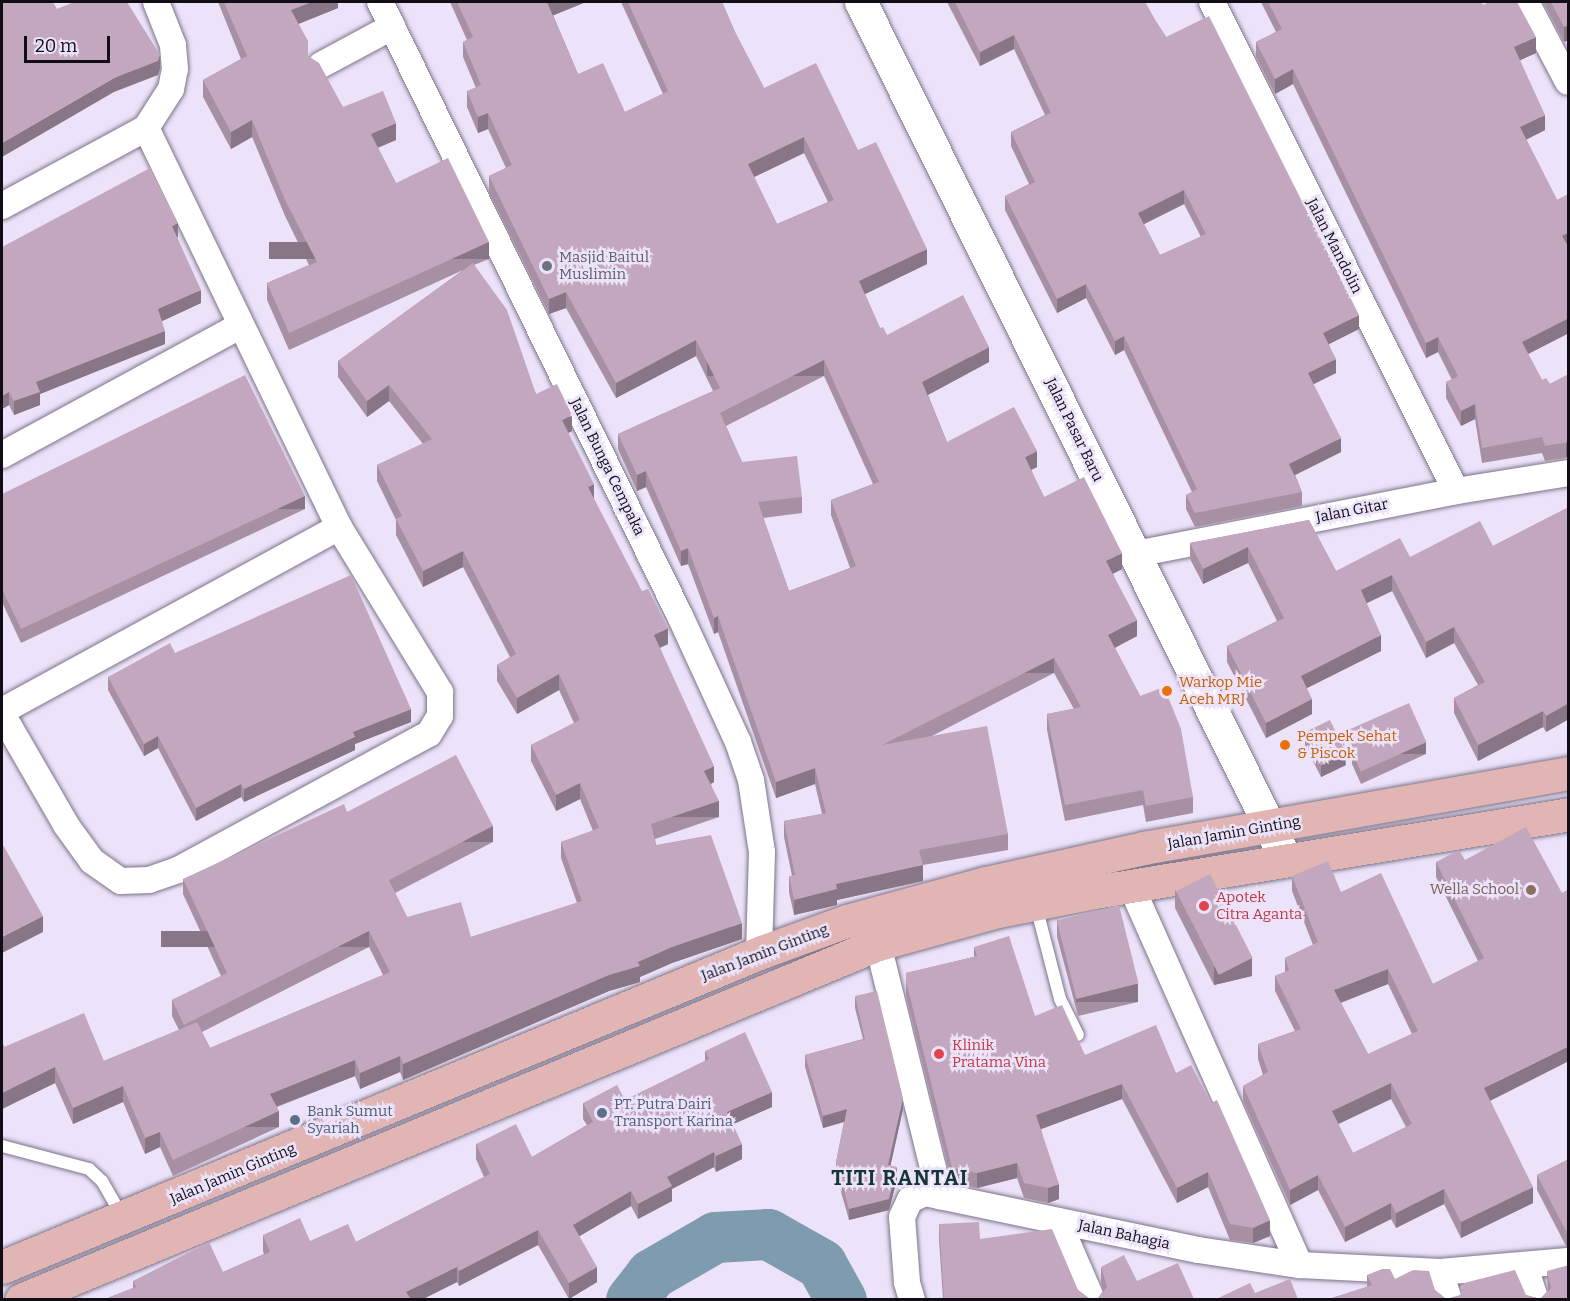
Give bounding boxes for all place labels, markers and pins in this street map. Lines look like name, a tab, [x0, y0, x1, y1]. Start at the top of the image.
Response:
place label: Masjid Baitul Muslimin	[559, 248, 649, 283]
marker: Masjid Baitul Muslimin	[540, 259, 554, 273]
place label: Warkop Mie Aceh MRJ	[1179, 673, 1262, 708]
marker: Warkop Mie Aceh MRJ	[1160, 684, 1174, 698]
place label: Pempek Sehat & Piscok	[1297, 727, 1397, 762]
marker: Pempek Sehat & Piscok	[1278, 738, 1292, 752]
place label: Wella School	[1430, 881, 1519, 899]
marker: Wella School	[1524, 883, 1538, 897]
place label: Apotek Citra Aganta	[1216, 888, 1302, 923]
marker: Apotek Citra Aganta	[1197, 899, 1211, 913]
place label: Klinik Pratama Vina	[952, 1036, 1046, 1071]
marker: Klinik Pratama Vina	[930, 1045, 948, 1063]
place label: PT. Putra Dairi Transport Karina	[614, 1095, 733, 1130]
place label: Bank Sumut Syariah	[307, 1102, 393, 1137]
marker: PT. Putra Dairi Transport Karina	[595, 1106, 609, 1120]
marker: Bank Sumut Syariah	[288, 1113, 302, 1127]

